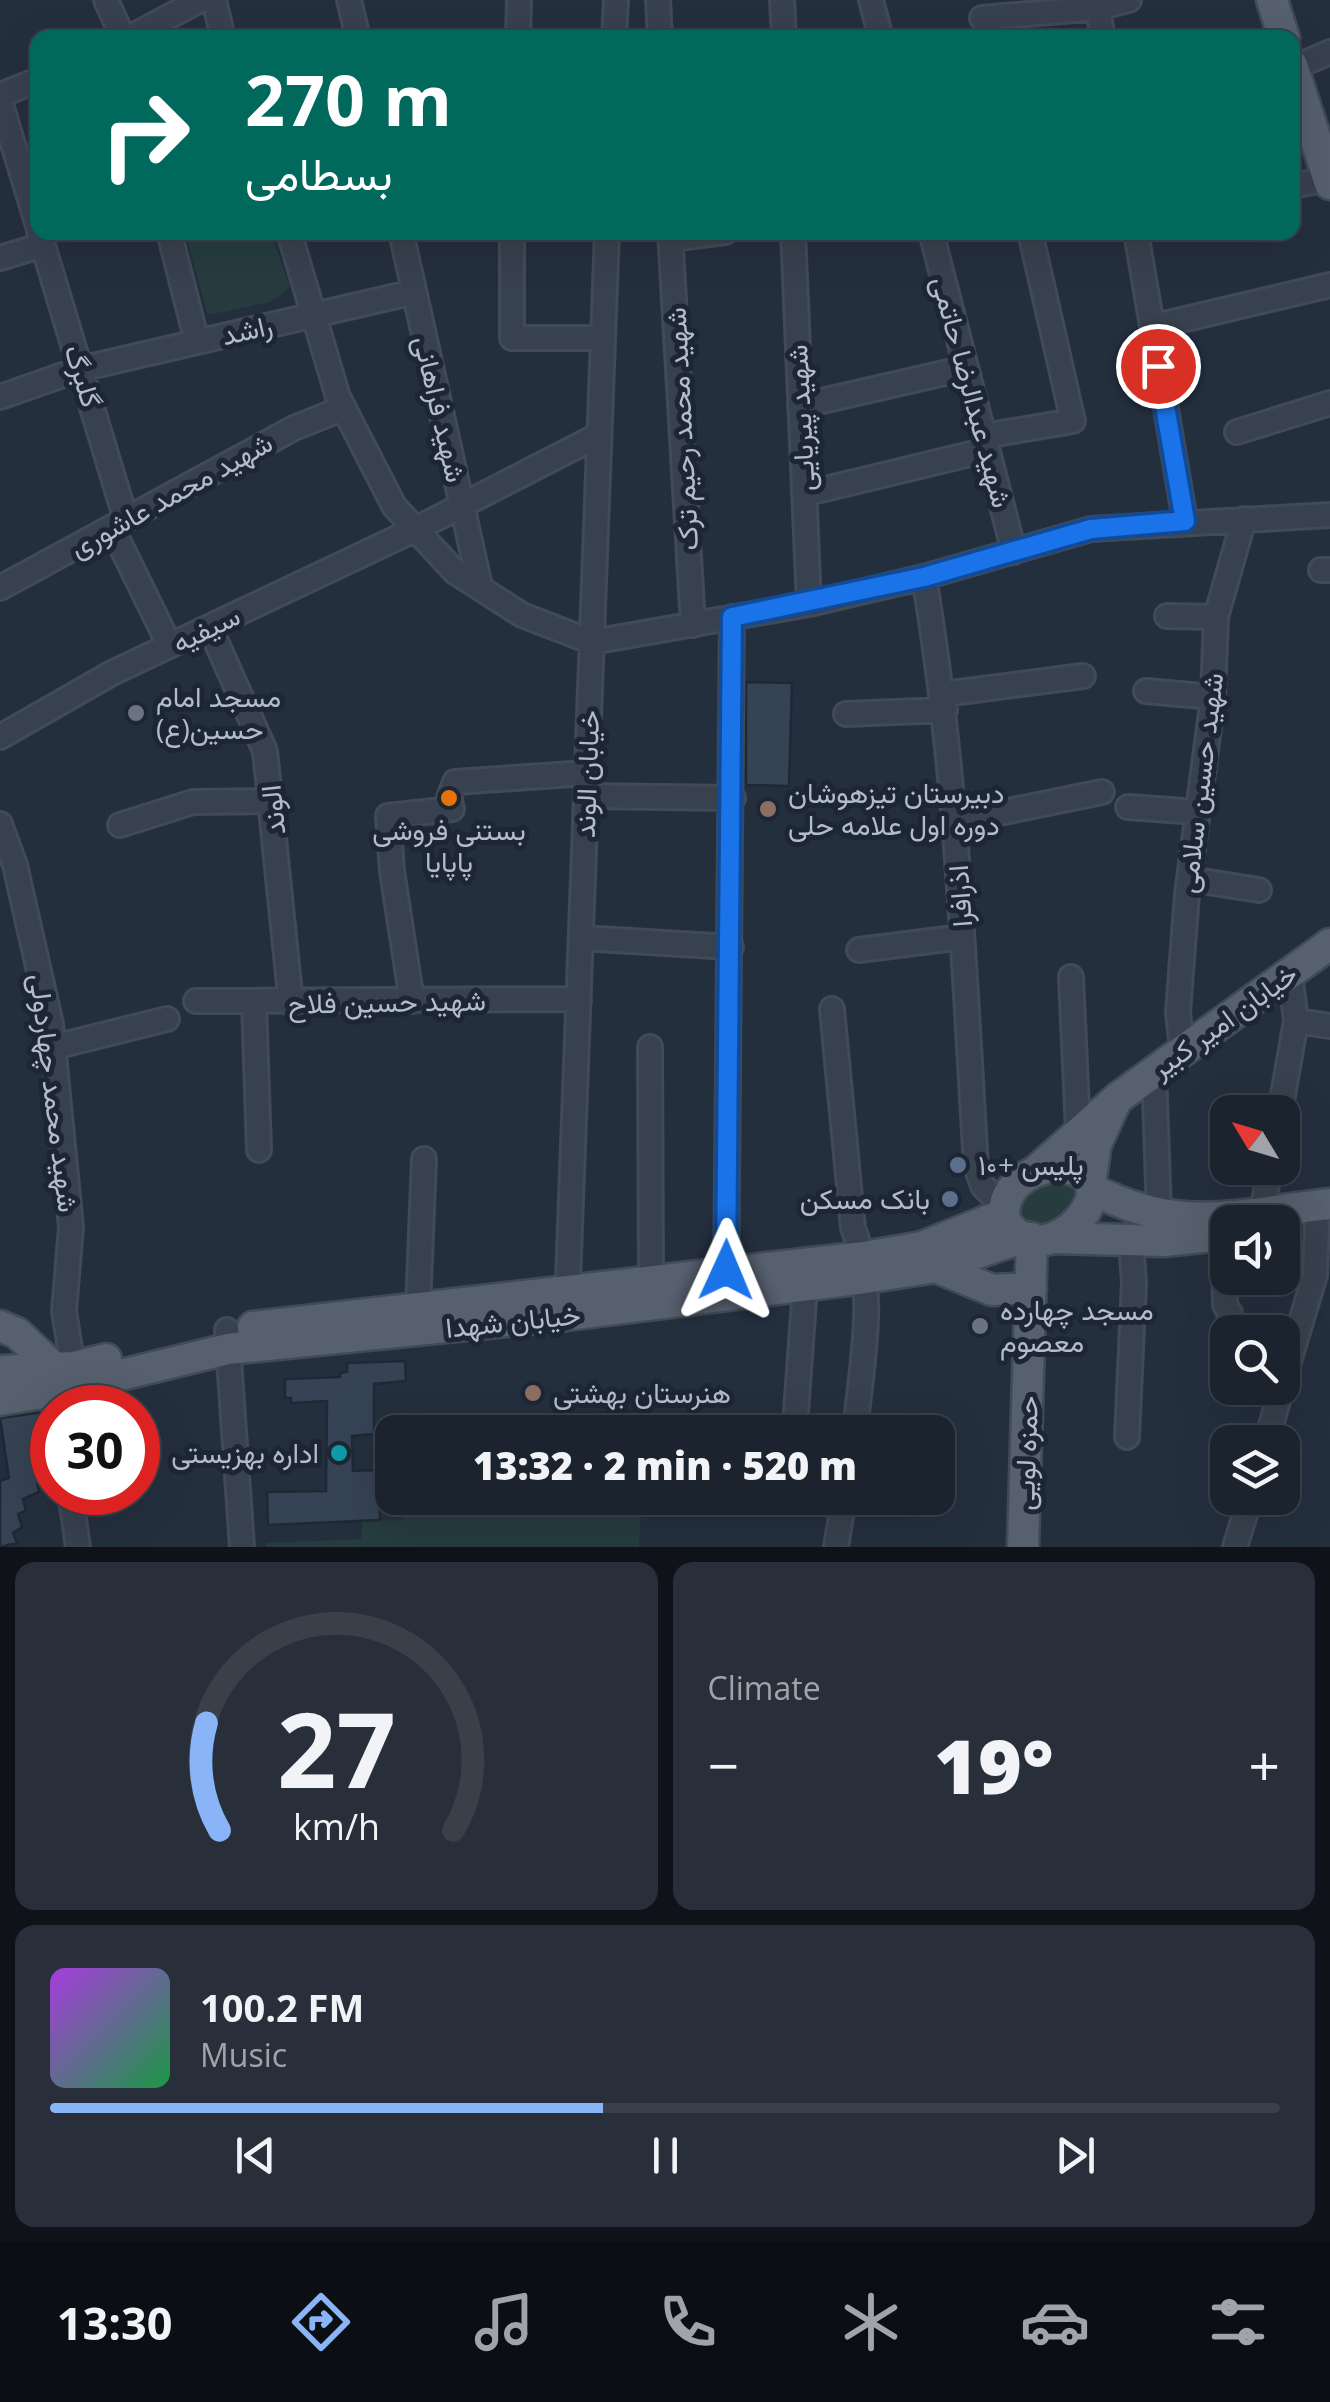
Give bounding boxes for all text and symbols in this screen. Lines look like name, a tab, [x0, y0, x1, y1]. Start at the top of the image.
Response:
text: 270 m	[245, 51, 452, 147]
icon: right	[80, 70, 210, 200]
text: بسطامی	[245, 142, 392, 203]
street label: شهید عبدالرضا حاتمی	[924, 272, 1022, 512]
street label: راشد	[218, 305, 276, 353]
street label: شهید محمد رحیم ترک	[656, 307, 707, 551]
pin	[1116, 324, 1201, 409]
street label: شهید فراهانی	[406, 332, 476, 486]
icon: arrive	[1131, 339, 1186, 394]
street label: گلبرگ	[56, 340, 111, 412]
street label: شهید پیریایی	[777, 344, 824, 492]
street label: شهید محمد عاشوری	[62, 423, 279, 566]
street label: سیفیه	[165, 595, 246, 661]
street label: شهید حسین سلامی	[1167, 670, 1231, 895]
place label: مسجد امام حسین(ع)	[156, 677, 281, 748]
marker: مسجد امام حسین(ع)	[125, 702, 147, 724]
street label: خیابان الوند	[565, 709, 607, 839]
place label: دبیرستان تیزهوشان دوره اول علامه حلی	[788, 773, 1004, 843]
street label: الوند	[251, 783, 294, 837]
marker: بستنی فروشی پاپایا	[438, 787, 460, 809]
marker: دبیرستان تیزهوشان دوره اول علامه حلی	[757, 798, 779, 820]
place label: بستنی فروشی پاپایا	[372, 810, 526, 881]
street label: اذرافرا	[938, 864, 980, 928]
street label: خیابان امیر کبیر	[1142, 954, 1304, 1087]
street label: شهید محمد چهاردولی	[21, 971, 88, 1214]
street label: شهید حسین فلاح	[288, 980, 486, 1023]
north arrow	[1210, 1095, 1300, 1185]
map controls	[1210, 1095, 1300, 1515]
place label: پلیس +۱۰	[978, 1145, 1084, 1184]
marker: پلیس +۱۰	[947, 1154, 969, 1176]
place label: بانک مسکن	[800, 1179, 930, 1217]
marker: بانک مسکن	[939, 1188, 961, 1210]
button: sound	[1210, 1205, 1300, 1295]
position arrow	[674, 1218, 778, 1322]
place label: مسجد چهارده معصوم	[1000, 1290, 1154, 1361]
street label: خیابان شهدا	[444, 1294, 582, 1346]
marker: مسجد چهارده معصوم	[969, 1315, 991, 1337]
button: search	[1210, 1315, 1300, 1405]
place label: هنرستان بهشتی	[553, 1373, 731, 1411]
marker: هنرستان بهشتی	[522, 1382, 544, 1404]
speed limit sign: 30	[30, 1385, 160, 1515]
street label: حمزه لویی	[1004, 1395, 1046, 1511]
button: layers	[1210, 1425, 1300, 1515]
place label: اداره بهزیستی	[171, 1433, 319, 1471]
text: 13:32 · 2 min · 520 m	[473, 1439, 857, 1491]
marker: اداره بهزیستی	[328, 1442, 350, 1464]
text: Climate	[708, 1666, 821, 1709]
text: 27	[277, 1677, 396, 1818]
text: 19°	[934, 1714, 1054, 1816]
text: −	[708, 1727, 739, 1802]
text: +	[1249, 1727, 1280, 1802]
text: km/h	[293, 1802, 380, 1850]
text: 100.2 FM	[200, 1981, 364, 2033]
text: Music	[200, 2033, 287, 2076]
icon: previous	[228, 2128, 283, 2183]
icon: pause	[638, 2128, 693, 2183]
icon: next	[1048, 2128, 1103, 2183]
icon: directions	[286, 2287, 356, 2357]
icon: music	[469, 2287, 539, 2357]
icon: phone	[653, 2287, 723, 2357]
icon: climate	[836, 2287, 906, 2357]
icon: car	[1020, 2287, 1090, 2357]
icon: filters	[1203, 2287, 1273, 2357]
text: 13:30	[57, 2292, 172, 2353]

